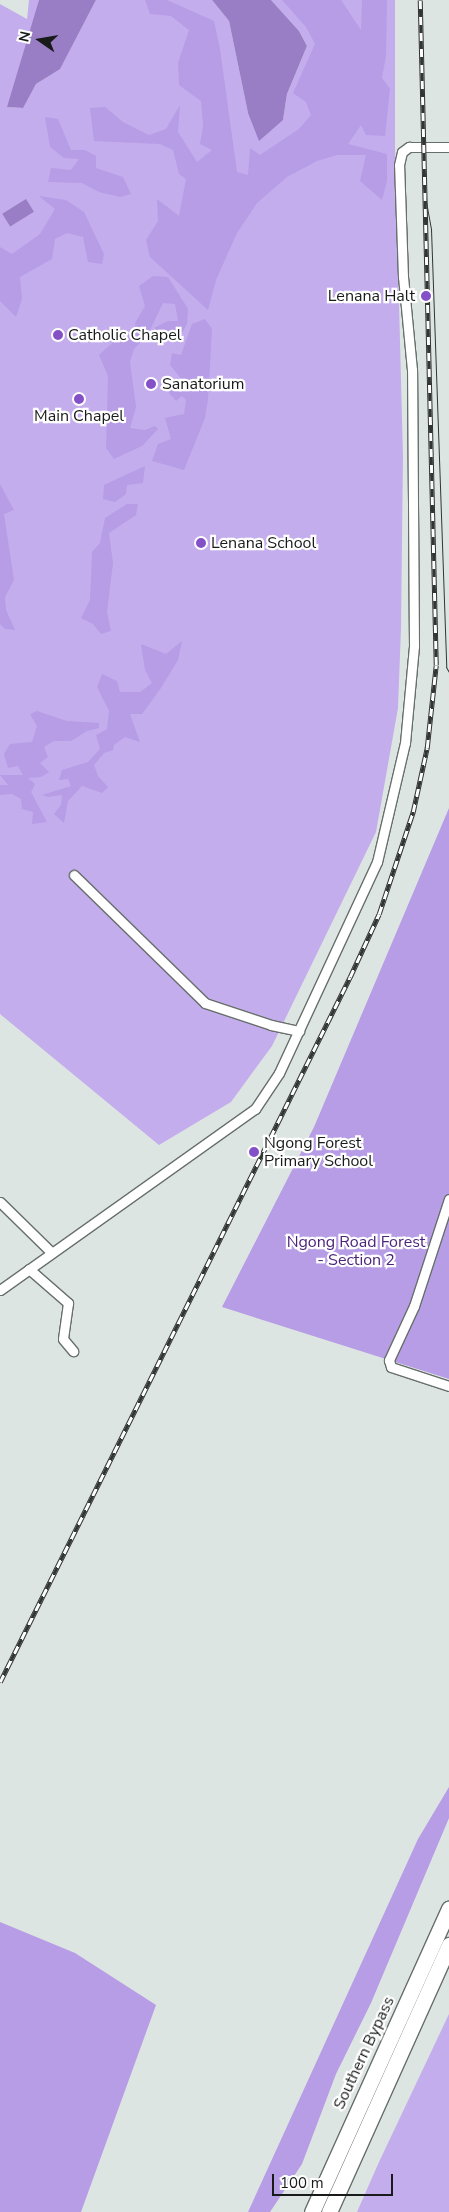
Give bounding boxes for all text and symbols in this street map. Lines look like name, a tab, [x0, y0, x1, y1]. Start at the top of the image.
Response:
north arrow	[15, 15, 65, 65]
text: N	[14, 29, 35, 44]
place label: Lenana Halt	[328, 286, 415, 306]
marker: Lenana Halt	[419, 289, 433, 303]
place label: Catholic Chapel	[68, 325, 181, 345]
marker: Catholic Chapel	[52, 329, 64, 341]
place label: Sanatorium	[162, 374, 244, 394]
marker: Sanatorium	[144, 377, 158, 391]
marker: Main Chapel	[73, 393, 85, 405]
place label: Main Chapel	[34, 406, 124, 426]
place label: Lenana School	[211, 533, 316, 553]
marker: Lenana School	[195, 537, 207, 549]
place label: Ngong Forest Primary School	[264, 1133, 373, 1171]
marker: Ngong Forest Primary School	[248, 1146, 260, 1158]
park label: Ngong Road Forest - Section 2	[287, 1232, 425, 1270]
street label: Southern Bypass	[330, 1994, 398, 2112]
scale bar	[274, 2164, 395, 2196]
text: 100 m	[280, 2173, 324, 2193]

